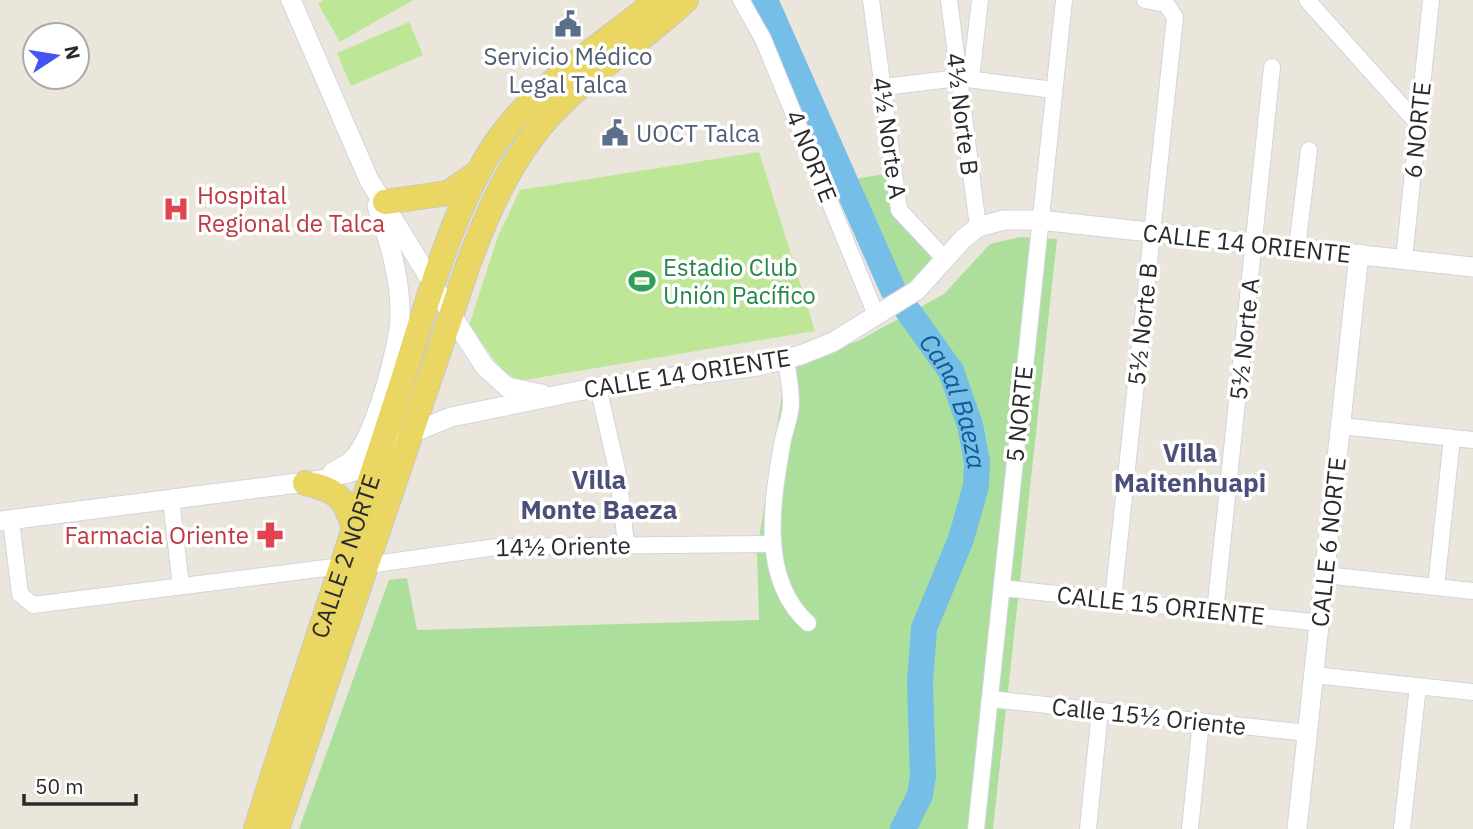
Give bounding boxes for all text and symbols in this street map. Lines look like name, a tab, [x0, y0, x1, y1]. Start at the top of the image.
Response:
public building icon: Servicio Médico Legal Talca	[553, 9, 583, 39]
north arrow	[21, 21, 91, 91]
place label: Servicio Médico Legal Talca	[483, 40, 653, 100]
text: N	[59, 43, 86, 62]
street label: 4½ Norte B	[940, 51, 986, 177]
street label: 4½ Norte A	[866, 75, 914, 201]
street label: 6 NORTE	[1396, 80, 1438, 180]
street label: 4 NORTE	[779, 105, 845, 207]
place label: UOCT Talca	[636, 117, 760, 149]
public building icon: UOCT Talca	[600, 118, 630, 148]
place label: Hospital Regional de Talca	[197, 179, 385, 239]
hospital icon: Hospital Regional de Talca	[161, 194, 191, 224]
street label: CALLE 14 ORIENTE	[1141, 216, 1353, 270]
place label: Estadio Club Unión Pacífico	[663, 251, 816, 311]
street label: 5½ Norte B	[1120, 261, 1164, 387]
sports icon: Estadio Club Unión Pacífico	[627, 266, 657, 296]
street label: 5½ Norte A	[1222, 276, 1266, 402]
water label: Canal Baeza	[912, 326, 995, 472]
street label: CALLE 14 ORIENTE	[581, 341, 793, 405]
street label: 5 NORTE	[998, 364, 1040, 464]
district label: Villa Maitenhuapi	[1114, 435, 1266, 499]
street label: CALLE 6 NORTE	[1303, 456, 1353, 628]
district label: Villa Monte Baeza	[521, 462, 678, 526]
street label: CALLE 2 NORTE	[303, 470, 387, 642]
place label: Farmacia Oriente	[64, 519, 249, 551]
pharmacy icon: Farmacia Oriente	[255, 520, 285, 550]
street label: 14½ Oriente	[495, 529, 631, 563]
street label: CALLE 15 ORIENTE	[1055, 578, 1267, 632]
street label: Calle 15½ Oriente	[1050, 690, 1248, 742]
scale bar	[24, 762, 136, 806]
text: 50 m	[35, 772, 84, 800]

